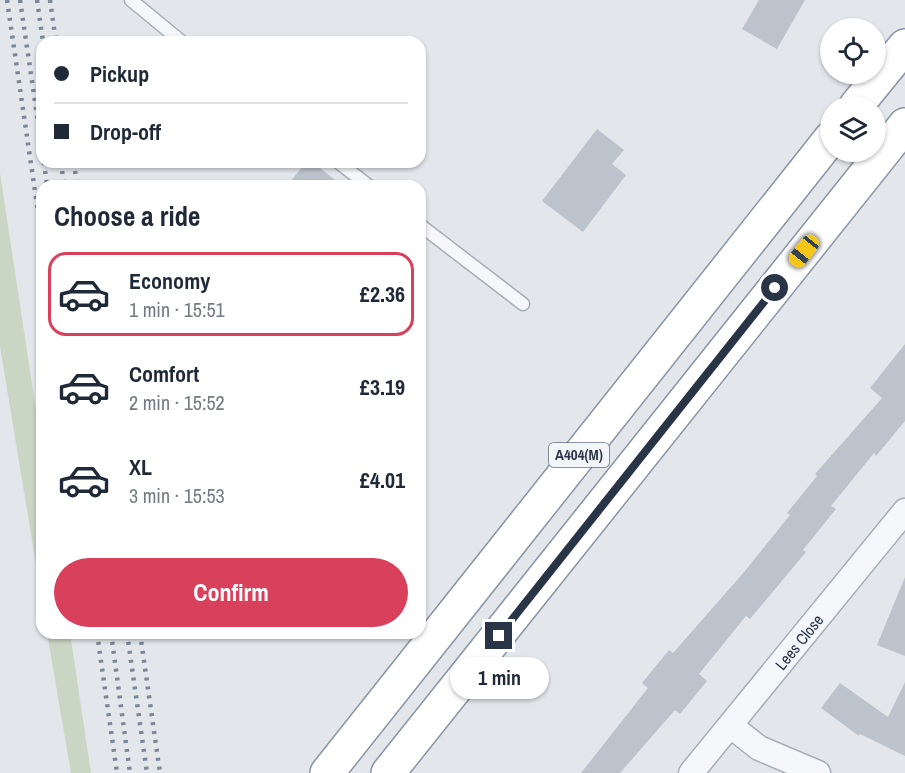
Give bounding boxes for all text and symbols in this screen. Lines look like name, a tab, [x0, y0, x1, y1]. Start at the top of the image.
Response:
map controls	[820, 18, 886, 162]
button: locate	[820, 18, 886, 84]
text: Pickup	[90, 59, 149, 89]
button: layers	[820, 96, 886, 162]
text: Drop-off	[90, 117, 161, 147]
text: Choose a ride	[54, 198, 200, 234]
car	[786, 231, 822, 271]
text: Economy	[129, 266, 210, 296]
icon: car	[57, 267, 111, 321]
route start	[761, 274, 788, 301]
text: £2.36	[360, 279, 405, 309]
text: 1 min · 15:51	[129, 296, 225, 323]
text: Comfort	[129, 359, 199, 389]
icon: car	[57, 360, 111, 414]
text: £3.19	[360, 372, 405, 402]
text: 2 min · 15:52	[129, 389, 225, 416]
road number: A404(M)	[549, 443, 609, 467]
text: XL	[129, 452, 152, 482]
icon: car	[57, 453, 111, 507]
text: £4.01	[360, 465, 405, 495]
text: 3 min · 15:53	[129, 482, 225, 509]
button: Confirm	[54, 558, 408, 627]
street label: Lees Close	[770, 610, 828, 674]
route end	[485, 622, 512, 649]
callout: 1 min	[450, 657, 548, 699]
text: 1 min	[478, 664, 521, 691]

